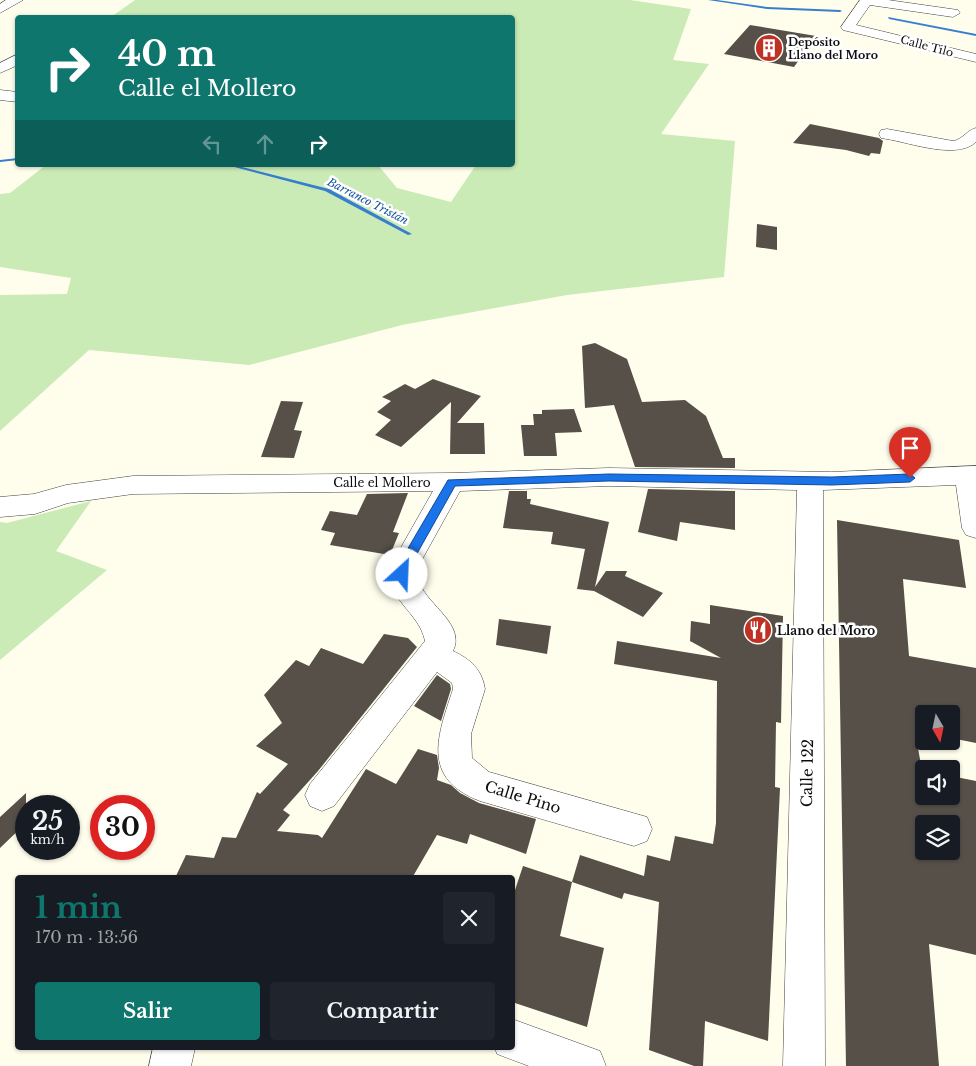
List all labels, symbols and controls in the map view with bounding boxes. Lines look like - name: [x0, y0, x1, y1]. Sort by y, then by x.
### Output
- text: 40 m: [118, 32, 216, 75]
- street label: Calle Tilo: [899, 32, 955, 60]
- building icon: Depósito Llano del Moro: [754, 33, 784, 63]
- icon: right: [35, 35, 100, 100]
- place label: Depósito Llano del Moro: [788, 35, 878, 62]
- text: Calle el Mollero: [118, 75, 296, 102]
- icon: left: [198, 130, 226, 158]
- icon: ahead: [251, 130, 279, 158]
- icon: right: [304, 130, 332, 158]
- water label: Barranco Tristán: [324, 174, 411, 227]
- pin: [889, 427, 931, 478]
- icon: arrive: [896, 434, 924, 462]
- street label: Calle el Mollero: [333, 475, 431, 490]
- position arrow: [375, 547, 427, 599]
- restaurant icon: Llano del Moro: [743, 615, 773, 645]
- place label: Llano del Moro: [777, 623, 875, 638]
- north arrow: [915, 705, 960, 750]
- map controls: [915, 705, 960, 860]
- street label: Calle 122: [797, 739, 817, 807]
- button: sound: [915, 760, 960, 805]
- street label: Calle Pino: [483, 776, 564, 818]
- speed limit sign: 30: [90, 795, 155, 860]
- text: 25: [32, 806, 63, 837]
- button: layers: [915, 815, 960, 860]
- text: km/h: [30, 832, 65, 847]
- text: 1 min: [35, 889, 122, 926]
- button: close: [443, 892, 495, 944]
- text: 170 m · 13:56: [35, 927, 138, 947]
- button: Salir: [35, 982, 260, 1040]
- button: Compartir: [270, 982, 495, 1040]

